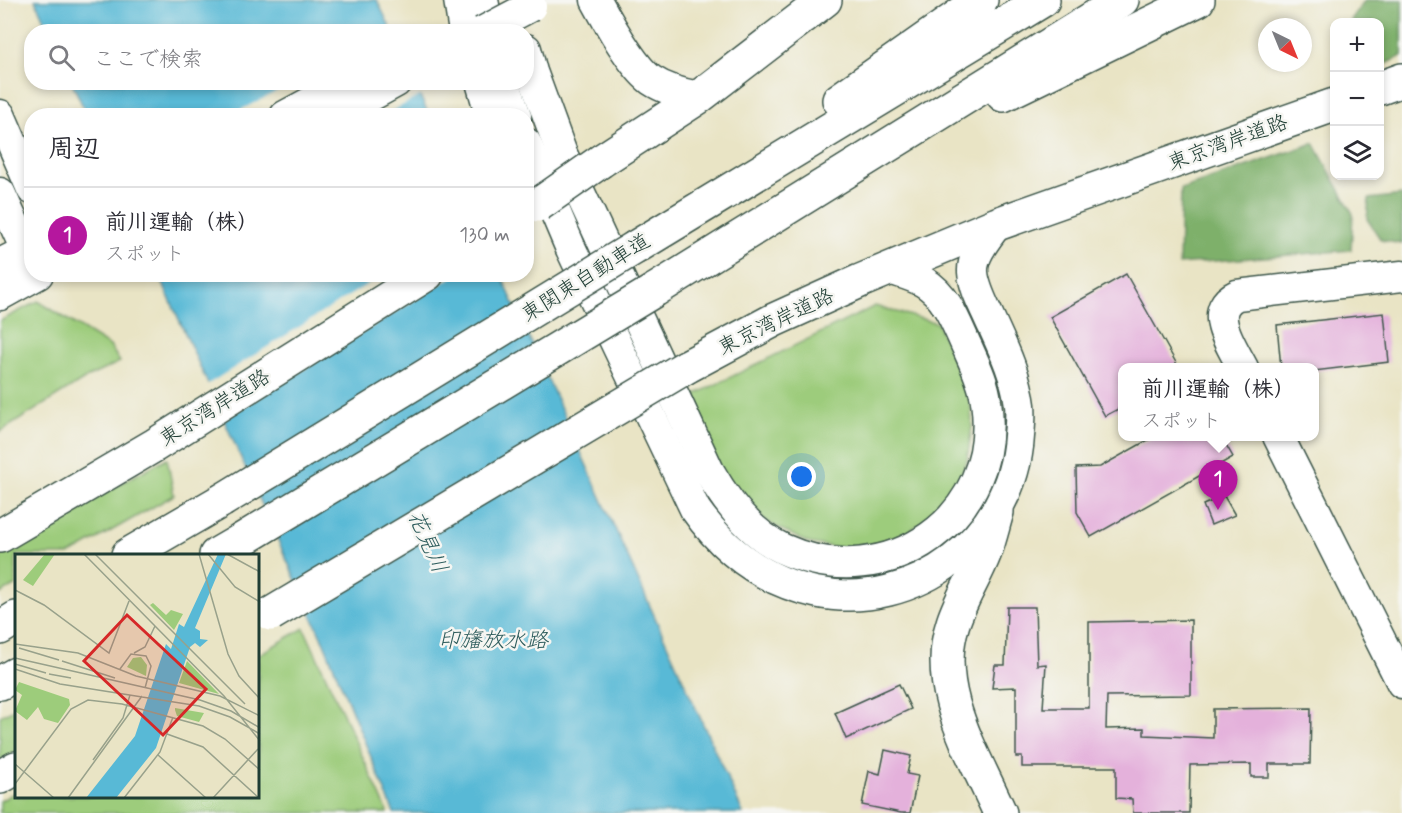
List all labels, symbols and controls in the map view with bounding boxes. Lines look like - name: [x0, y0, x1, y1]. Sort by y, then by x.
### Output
- north arrow: [1258, 18, 1312, 72]
- map controls: [1330, 18, 1384, 180]
- button: +: [1330, 18, 1384, 72]
- search box: [24, 24, 534, 90]
- icon: search: [45, 41, 78, 74]
- text: ここで検索: [93, 46, 203, 74]
- button: −: [1330, 72, 1384, 126]
- street label: 東京湾岸道路: [1164, 108, 1292, 178]
- button: layers: [1330, 126, 1384, 180]
- text: 周辺: [48, 133, 100, 167]
- text: 前川運輸（株）: [105, 209, 259, 237]
- text: 1: [63, 222, 72, 249]
- text: 130 m: [459, 222, 510, 249]
- street label: 東関東自動車道: [516, 227, 656, 329]
- text: スポット: [105, 241, 185, 268]
- street label: 東京湾岸道路: [713, 282, 839, 362]
- street label: 東京湾岸道路: [154, 363, 276, 453]
- popup: [1118, 363, 1319, 441]
- text: 前川運輸（株）: [1141, 376, 1296, 404]
- text: スポット: [1141, 408, 1221, 435]
- pin: 1: [1198, 460, 1238, 510]
- your location: [787, 462, 816, 491]
- water label: 花見川: [401, 506, 453, 578]
- inset map: [15, 554, 260, 798]
- water label: 印旛放水路: [438, 627, 550, 655]

